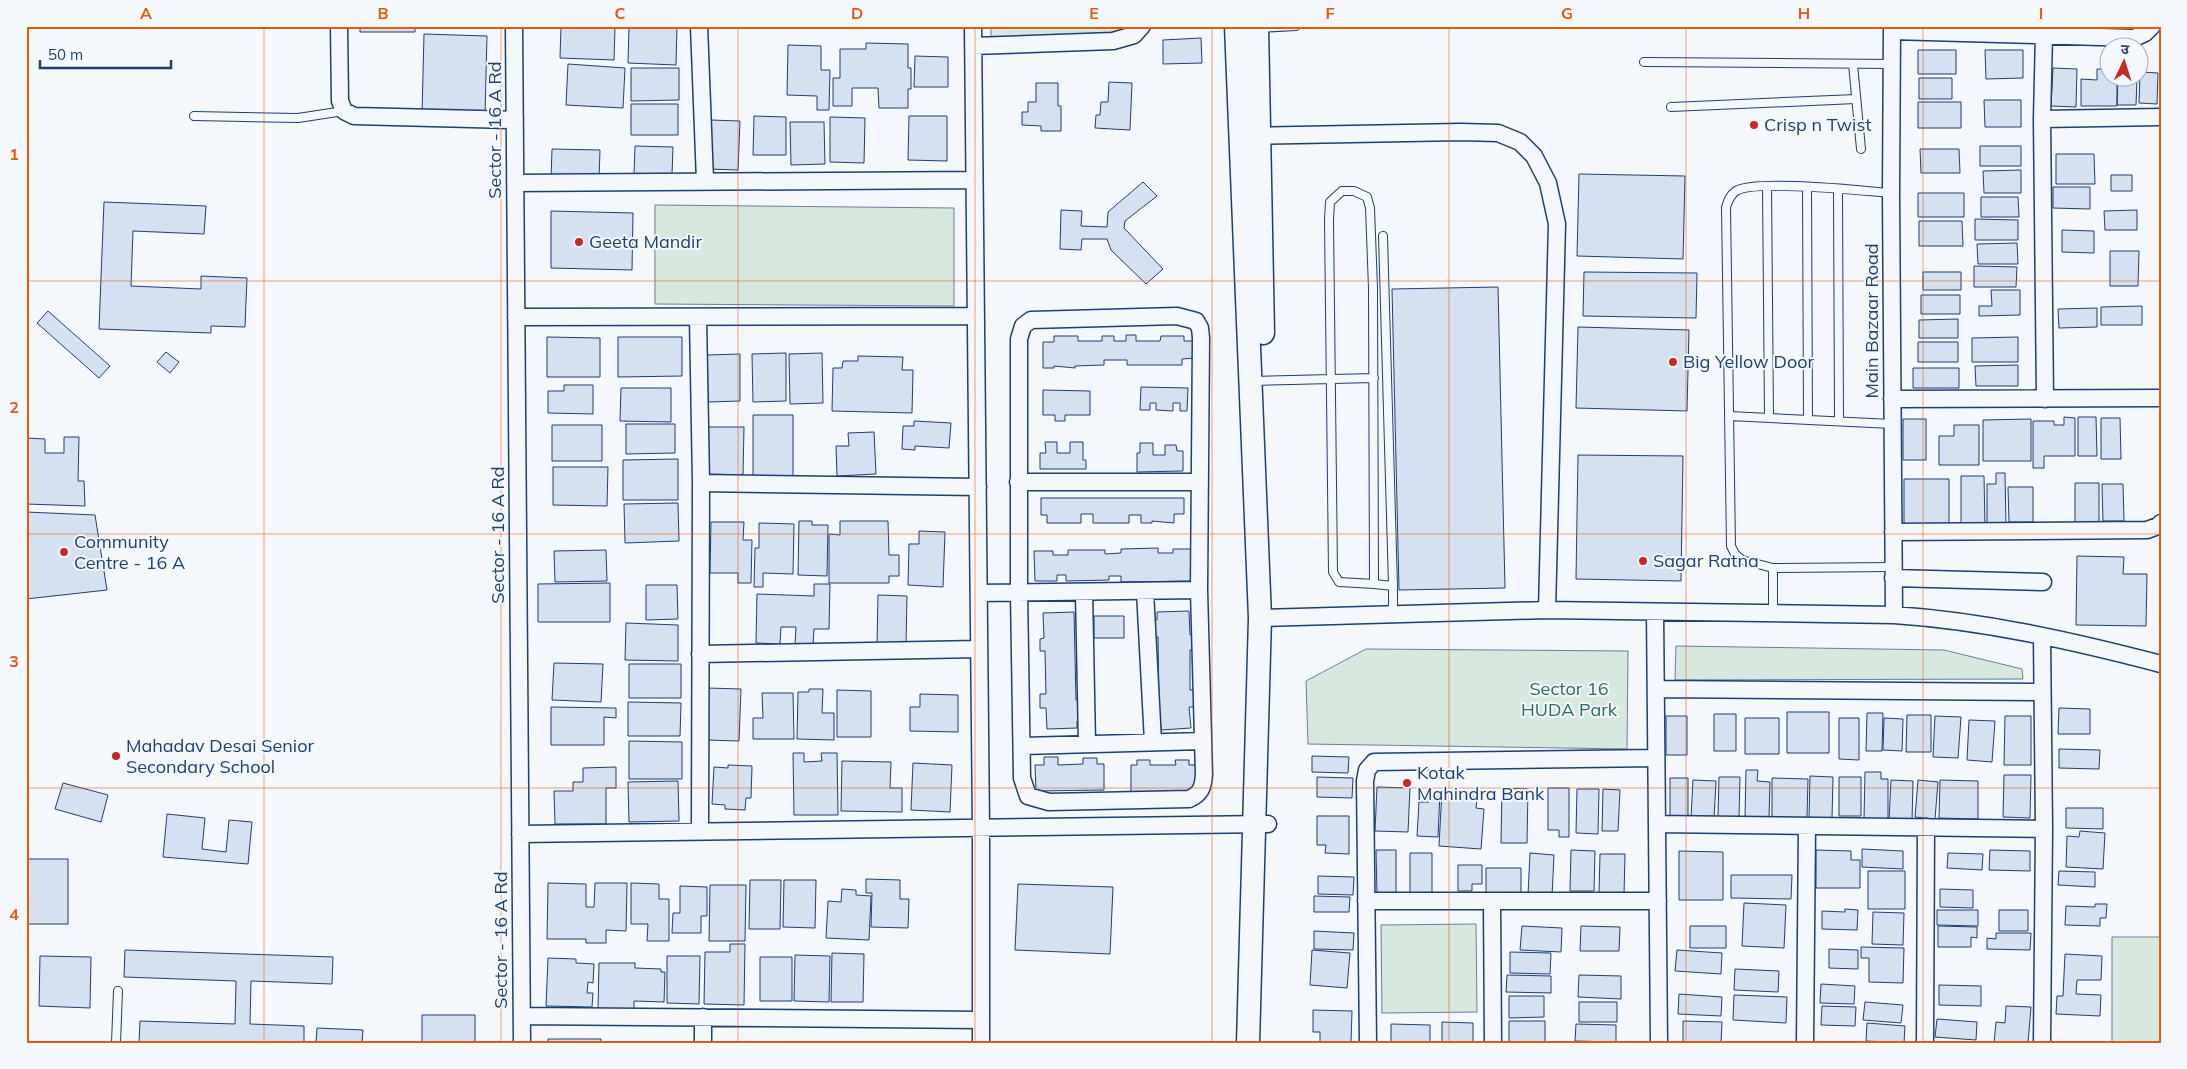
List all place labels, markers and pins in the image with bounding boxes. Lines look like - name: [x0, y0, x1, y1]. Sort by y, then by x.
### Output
- place label: Crisp n Twist: [1764, 113, 1872, 136]
- marker: Crisp n Twist: [1748, 119, 1760, 131]
- place label: Geeta Mandir: [589, 230, 702, 253]
- marker: Geeta Mandir: [573, 236, 585, 248]
- place label: Big Yellow Door: [1683, 350, 1814, 373]
- marker: Big Yellow Door: [1667, 356, 1679, 368]
- place label: Community Centre - 16 A: [74, 530, 185, 574]
- marker: Community Centre - 16 A: [58, 546, 70, 558]
- place label: Sagar Ratna: [1653, 549, 1759, 572]
- marker: Sagar Ratna: [1637, 555, 1649, 567]
- place label: Mahadav Desai Senior Secondary School: [126, 734, 314, 778]
- marker: Mahadav Desai Senior Secondary School: [110, 750, 122, 762]
- place label: Kotak Mahindra Bank: [1417, 761, 1545, 805]
- marker: Kotak Mahindra Bank: [1401, 777, 1413, 789]

